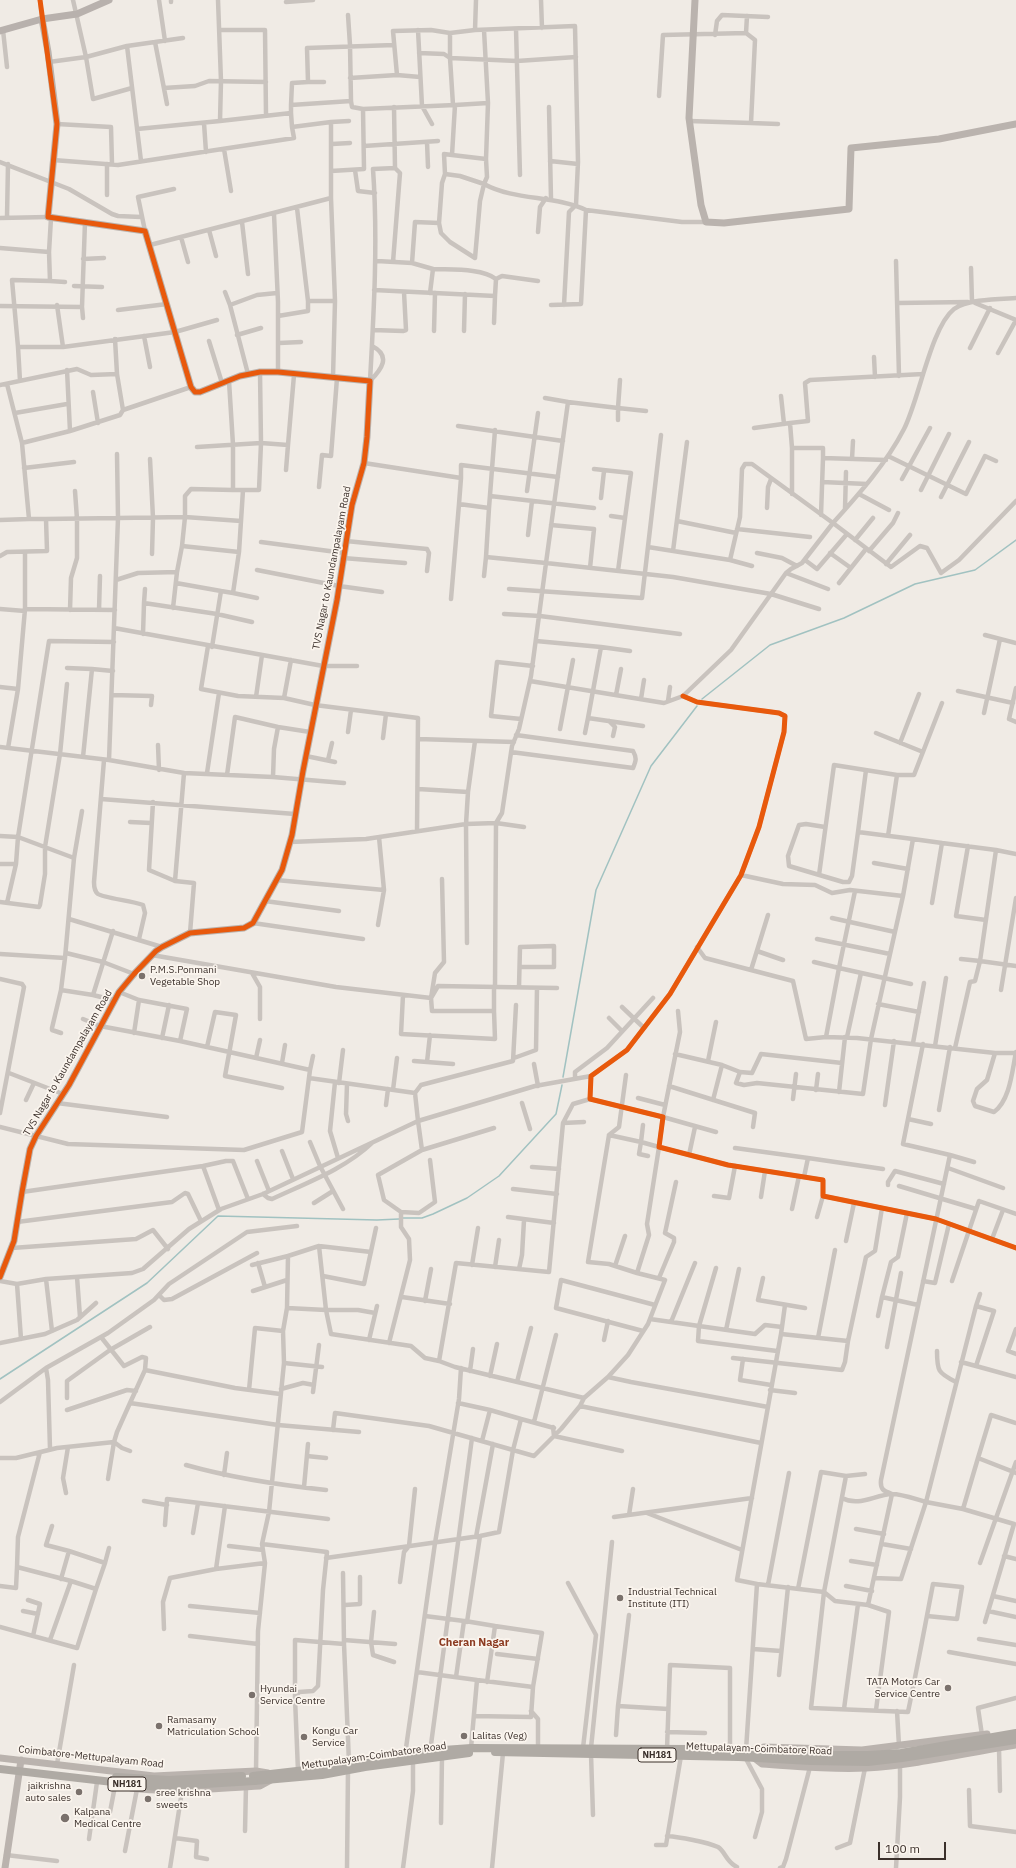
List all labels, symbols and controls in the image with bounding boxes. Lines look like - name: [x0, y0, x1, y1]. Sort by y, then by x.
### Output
- street label: TVS Nagar to Kaundampalayam Road: [310, 485, 354, 651]
- place label: P.M.S.Ponmani Vegetable Shop: [150, 964, 220, 988]
- marker: P.M.S.Ponmani Vegetable Shop: [137, 971, 147, 981]
- street label: TVS Nagar to Kaundampalayam Road: [21, 988, 115, 1138]
- place label: Industrial Technical Institute (ITI): [628, 1586, 717, 1610]
- marker: Industrial Technical Institute (ITI): [615, 1593, 625, 1603]
- district label: Cheran Nagar: [439, 1636, 509, 1650]
- place label: TATA Motors Car Service Centre: [866, 1676, 940, 1700]
- place label: Hyundai Service Centre: [260, 1683, 325, 1706]
- marker: TATA Motors Car Service Centre: [943, 1683, 953, 1693]
- marker: Hyundai Service Centre: [247, 1690, 257, 1700]
- place label: Ramasamy Matriculation School: [167, 1714, 259, 1738]
- marker: Ramasamy Matriculation School: [154, 1721, 164, 1731]
- place label: Kongu Car Service: [312, 1725, 358, 1748]
- place label: Lalitas (Veg): [472, 1730, 527, 1742]
- marker: Lalitas (Veg): [459, 1731, 469, 1741]
- marker: Kongu Car Service: [299, 1732, 309, 1742]
- street label: Mettupalayam-Coimbatore Road: [301, 1740, 447, 1772]
- street label: Mettupalayam-Coimbatore Road: [686, 1740, 832, 1758]
- street label: Coimbatore-Mettupalayam Road: [18, 1743, 164, 1771]
- road number: NH181: [638, 1748, 676, 1762]
- road number: NH181: [108, 1777, 146, 1791]
- place label: jaikrishna auto sales: [25, 1780, 71, 1804]
- marker: jaikrishna auto sales: [74, 1787, 84, 1797]
- place label: sree krishna sweets: [156, 1787, 211, 1810]
- marker: sree krishna sweets: [143, 1794, 153, 1804]
- place label: Kalpana Medical Centre: [74, 1806, 141, 1830]
- marker: Kalpana Medical Centre: [59, 1812, 71, 1824]
- scale bar: [880, 1834, 948, 1860]
- text: 100 m: [885, 1841, 920, 1856]

